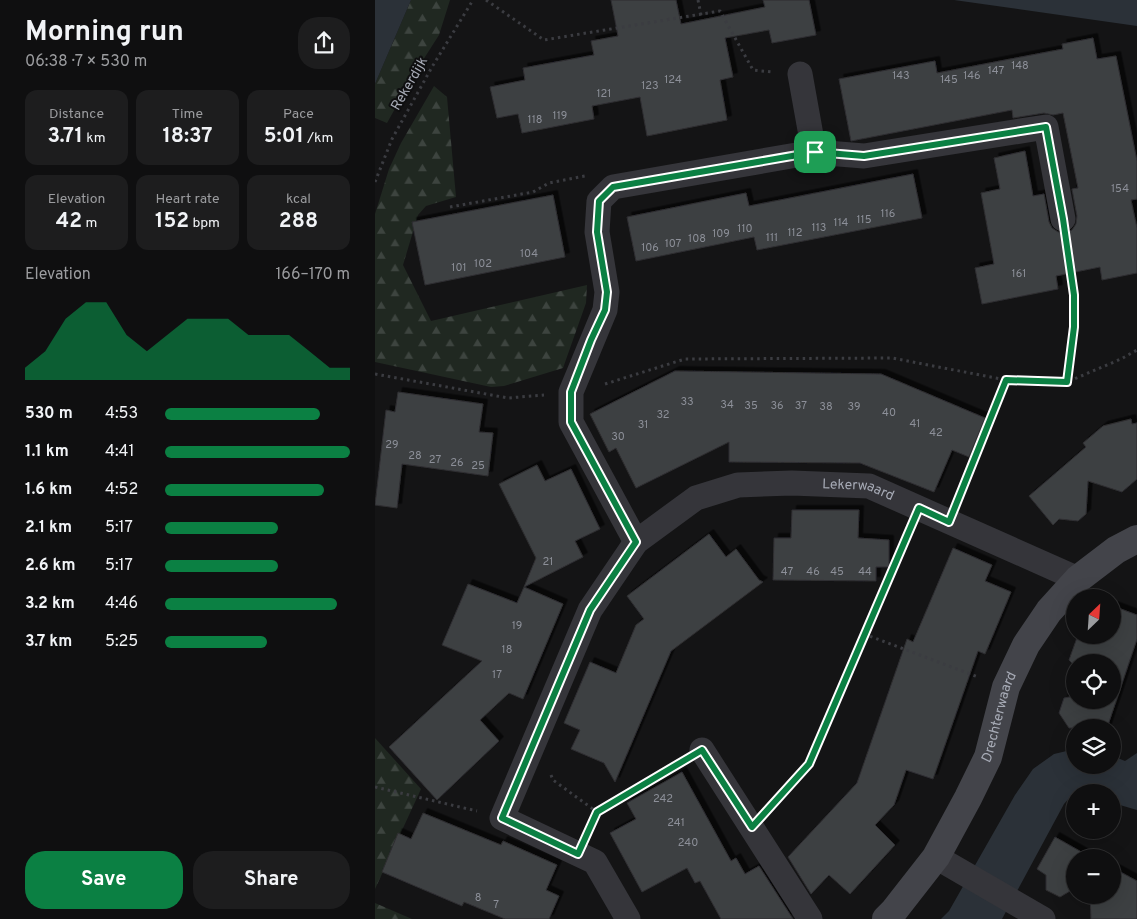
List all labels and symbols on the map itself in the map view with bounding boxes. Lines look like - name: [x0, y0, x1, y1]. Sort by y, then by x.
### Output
- street label: Rekerdijk: [388, 54, 432, 114]
- house number: 148: [1011, 59, 1029, 73]
- house number: 147: [988, 64, 1004, 78]
- house number: 143: [892, 69, 910, 83]
- house number: 146: [963, 69, 981, 83]
- house number: 124: [664, 73, 682, 87]
- house number: 145: [940, 73, 958, 87]
- house number: 123: [641, 79, 659, 93]
- house number: 121: [597, 87, 611, 101]
- house number: 119: [553, 109, 567, 123]
- house number: 118: [528, 113, 542, 127]
- pin: [794, 131, 836, 173]
- house number: 154: [1111, 182, 1129, 196]
- house number: 116: [881, 207, 895, 221]
- house number: 115: [856, 213, 872, 227]
- house number: 114: [834, 216, 849, 230]
- house number: 113: [812, 221, 826, 235]
- house number: 110: [737, 222, 753, 236]
- house number: 112: [788, 226, 802, 240]
- house number: 109: [712, 227, 730, 241]
- house number: 111: [766, 231, 778, 245]
- house number: 108: [688, 232, 706, 246]
- house number: 107: [665, 237, 682, 251]
- house number: 106: [641, 241, 659, 255]
- house number: 104: [520, 247, 538, 261]
- house number: 102: [474, 257, 492, 271]
- house number: 101: [451, 261, 467, 275]
- house number: 161: [1012, 267, 1026, 281]
- house number: 33: [680, 395, 694, 409]
- house number: 34: [720, 398, 734, 412]
- house number: 35: [744, 399, 758, 413]
- house number: 36: [770, 399, 784, 413]
- house number: 37: [795, 399, 807, 413]
- house number: 38: [819, 400, 833, 414]
- house number: 39: [848, 400, 860, 414]
- house number: 40: [882, 406, 896, 420]
- house number: 32: [656, 408, 670, 422]
- house number: 41: [910, 417, 920, 431]
- house number: 31: [638, 418, 648, 432]
- house number: 42: [929, 426, 943, 440]
- house number: 30: [611, 430, 625, 444]
- house number: 29: [385, 438, 399, 452]
- house number: 28: [408, 449, 422, 463]
- house number: 27: [429, 453, 441, 467]
- house number: 26: [450, 456, 464, 470]
- house number: 25: [471, 459, 485, 473]
- street label: Lekerwaard: [822, 476, 897, 505]
- house number: 21: [543, 555, 553, 569]
- house number: 47: [781, 565, 793, 579]
- house number: 46: [806, 565, 820, 579]
- house number: 45: [830, 565, 844, 579]
- house number: 44: [858, 565, 872, 579]
- north arrow: [1066, 589, 1121, 644]
- house number: 19: [512, 619, 522, 633]
- house number: 18: [502, 643, 512, 657]
- house number: 17: [492, 668, 502, 682]
- street label: Drechterwaard: [978, 669, 1021, 765]
- house number: 242: [653, 792, 673, 806]
- house number: 241: [667, 816, 685, 830]
- house number: 240: [678, 836, 698, 850]
- house number: 8: [475, 891, 481, 905]
- house number: 7: [493, 898, 499, 912]

